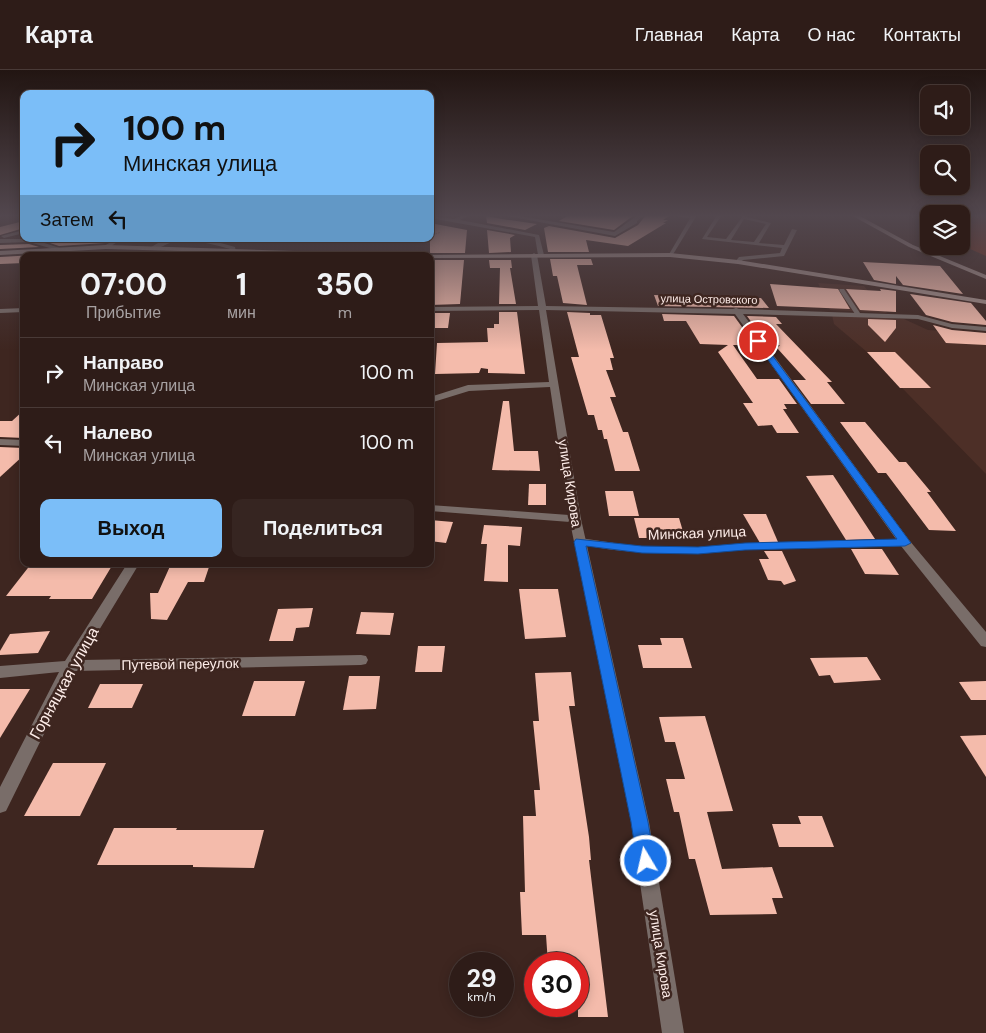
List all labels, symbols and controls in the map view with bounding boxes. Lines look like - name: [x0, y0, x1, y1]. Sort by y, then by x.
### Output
- text: Карта: [25, 19, 93, 50]
- text: Главная: [635, 23, 703, 47]
- text: Карта: [731, 23, 780, 47]
- text: О нас: [808, 23, 855, 47]
- text: Контакты: [883, 23, 961, 47]
- map controls: [920, 85, 970, 255]
- button: sound: [920, 85, 970, 135]
- text: 100 m: [123, 105, 226, 151]
- icon: right: [40, 110, 105, 175]
- button: search: [920, 145, 970, 195]
- text: Минская улица: [123, 149, 277, 178]
- icon: left: [104, 205, 132, 233]
- button: layers: [920, 205, 970, 255]
- text: Затем: [40, 207, 94, 232]
- text: 07:00: [80, 265, 167, 304]
- text: 1: [236, 265, 247, 304]
- text: 350: [316, 265, 374, 304]
- street label: улица Островского: [661, 291, 757, 307]
- text: Прибытие: [86, 302, 161, 323]
- text: мин: [227, 302, 256, 323]
- text: m: [338, 302, 352, 323]
- pin: [737, 320, 779, 362]
- icon: arrive: [744, 327, 772, 355]
- text: Направо: [83, 350, 164, 375]
- icon: right: [40, 359, 68, 387]
- text: 100 m: [360, 360, 414, 385]
- text: Минская улица: [83, 375, 195, 396]
- text: Налево: [83, 420, 153, 445]
- icon: left: [40, 429, 68, 457]
- text: 100 m: [360, 430, 414, 455]
- street label: улица Кирова: [554, 438, 586, 528]
- text: Минская улица: [83, 445, 195, 466]
- button: Выход: [40, 499, 222, 557]
- button: Поделиться: [232, 499, 414, 557]
- street label: Минская улица: [648, 522, 747, 544]
- street label: Горняцкая улица: [24, 623, 104, 743]
- street label: Путевой переулок: [121, 654, 240, 674]
- position arrow: [619, 834, 671, 886]
- street label: улица Кирова: [645, 909, 677, 999]
- speed limit sign: 30: [524, 952, 589, 1017]
- text: 29: [466, 962, 497, 995]
- text: km/h: [467, 989, 496, 1005]

